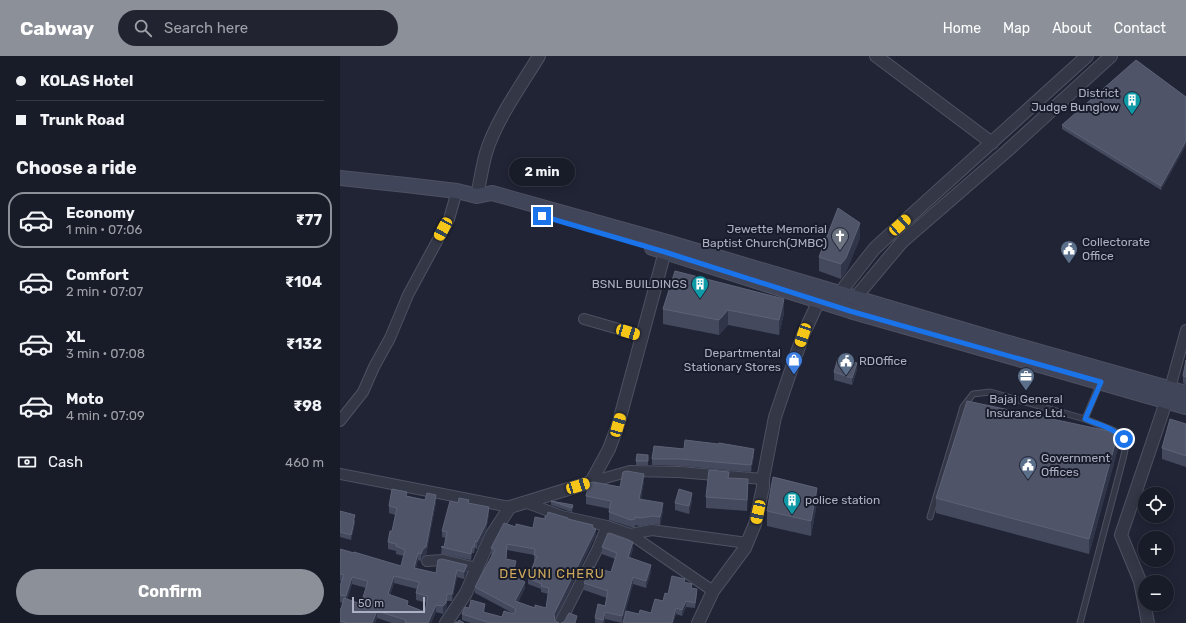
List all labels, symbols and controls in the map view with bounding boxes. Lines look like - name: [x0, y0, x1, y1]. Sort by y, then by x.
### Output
- search box: [118, 10, 398, 46]
- text: Cabway: [20, 17, 94, 40]
- icon: search: [132, 17, 154, 39]
- text: Search here: [164, 19, 248, 37]
- text: Home: [943, 20, 981, 37]
- text: Map: [1003, 20, 1030, 37]
- text: About: [1052, 20, 1092, 37]
- text: Contact: [1114, 20, 1166, 37]
- text: KOLAS Hotel: [40, 72, 133, 90]
- place label: District Judge Bunglow: [1031, 86, 1119, 114]
- building icon: District Judge Bunglow: [1122, 90, 1142, 115]
- text: Trunk Road: [40, 111, 124, 129]
- text: Choose a ride: [16, 157, 137, 179]
- callout: 2 min: [509, 158, 575, 186]
- text: 2 min: [524, 164, 560, 179]
- icon: car: [18, 202, 54, 238]
- text: Economy: [66, 204, 135, 222]
- route end: [533, 207, 551, 225]
- text: ₹77: [296, 211, 322, 229]
- car: [887, 213, 913, 237]
- car: [432, 216, 454, 242]
- text: 1 min · 07:06: [66, 222, 142, 237]
- place label: Jewette Memorial Baptist Church(JMBC): [702, 222, 827, 250]
- church icon: Jewette Memorial Baptist Church(JMBC): [830, 226, 850, 251]
- place label: Collectorate Office: [1082, 235, 1150, 263]
- public building icon: Collectorate Office: [1059, 239, 1079, 264]
- icon: car: [18, 264, 54, 300]
- text: Comfort: [66, 266, 129, 284]
- text: ₹104: [285, 273, 322, 291]
- building icon: BSNL BUILDINGS: [690, 274, 710, 299]
- place label: BSNL BUILDINGS: [592, 277, 687, 291]
- text: 2 min · 07:07: [66, 284, 143, 299]
- car: [793, 322, 813, 348]
- car: [615, 323, 641, 341]
- icon: car: [18, 326, 54, 362]
- text: XL: [66, 328, 85, 346]
- text: ₹132: [286, 335, 322, 353]
- text: 3 min · 07:08: [66, 346, 145, 361]
- place label: Departmental Stationary Stores: [684, 346, 781, 374]
- shop icon: Departmental Stationary Stores: [784, 350, 804, 375]
- public building icon: RDOffice: [836, 351, 856, 376]
- place label: RDOffice: [859, 354, 907, 368]
- office icon: Bajaj General Insurance Ltd.: [1016, 366, 1036, 391]
- icon: car: [18, 388, 54, 424]
- text: Moto: [66, 390, 104, 408]
- place label: Bajaj General Insurance Ltd.: [986, 392, 1066, 420]
- text: ₹98: [293, 397, 322, 415]
- text: 4 min · 07:09: [66, 408, 145, 423]
- car: [609, 412, 627, 438]
- route start: [1115, 430, 1133, 448]
- icon: cash: [16, 451, 38, 473]
- place label: Government Offices: [1041, 451, 1110, 479]
- text: Cash: [48, 453, 83, 471]
- text: 460 m: [285, 455, 324, 470]
- public building icon: Government Offices: [1018, 455, 1038, 480]
- car: [565, 477, 591, 495]
- map controls: [1138, 487, 1174, 611]
- button: locate: [1138, 487, 1174, 523]
- building icon: police station: [782, 490, 802, 515]
- place label: police station: [805, 493, 880, 507]
- car: [750, 499, 766, 525]
- button: +: [1138, 531, 1174, 567]
- district label: DEVUNI CHERU: [499, 566, 605, 581]
- button: Confirm: [16, 569, 324, 615]
- button: −: [1138, 575, 1174, 611]
- scale bar: [352, 595, 425, 614]
- text: 50 m: [358, 597, 384, 610]

